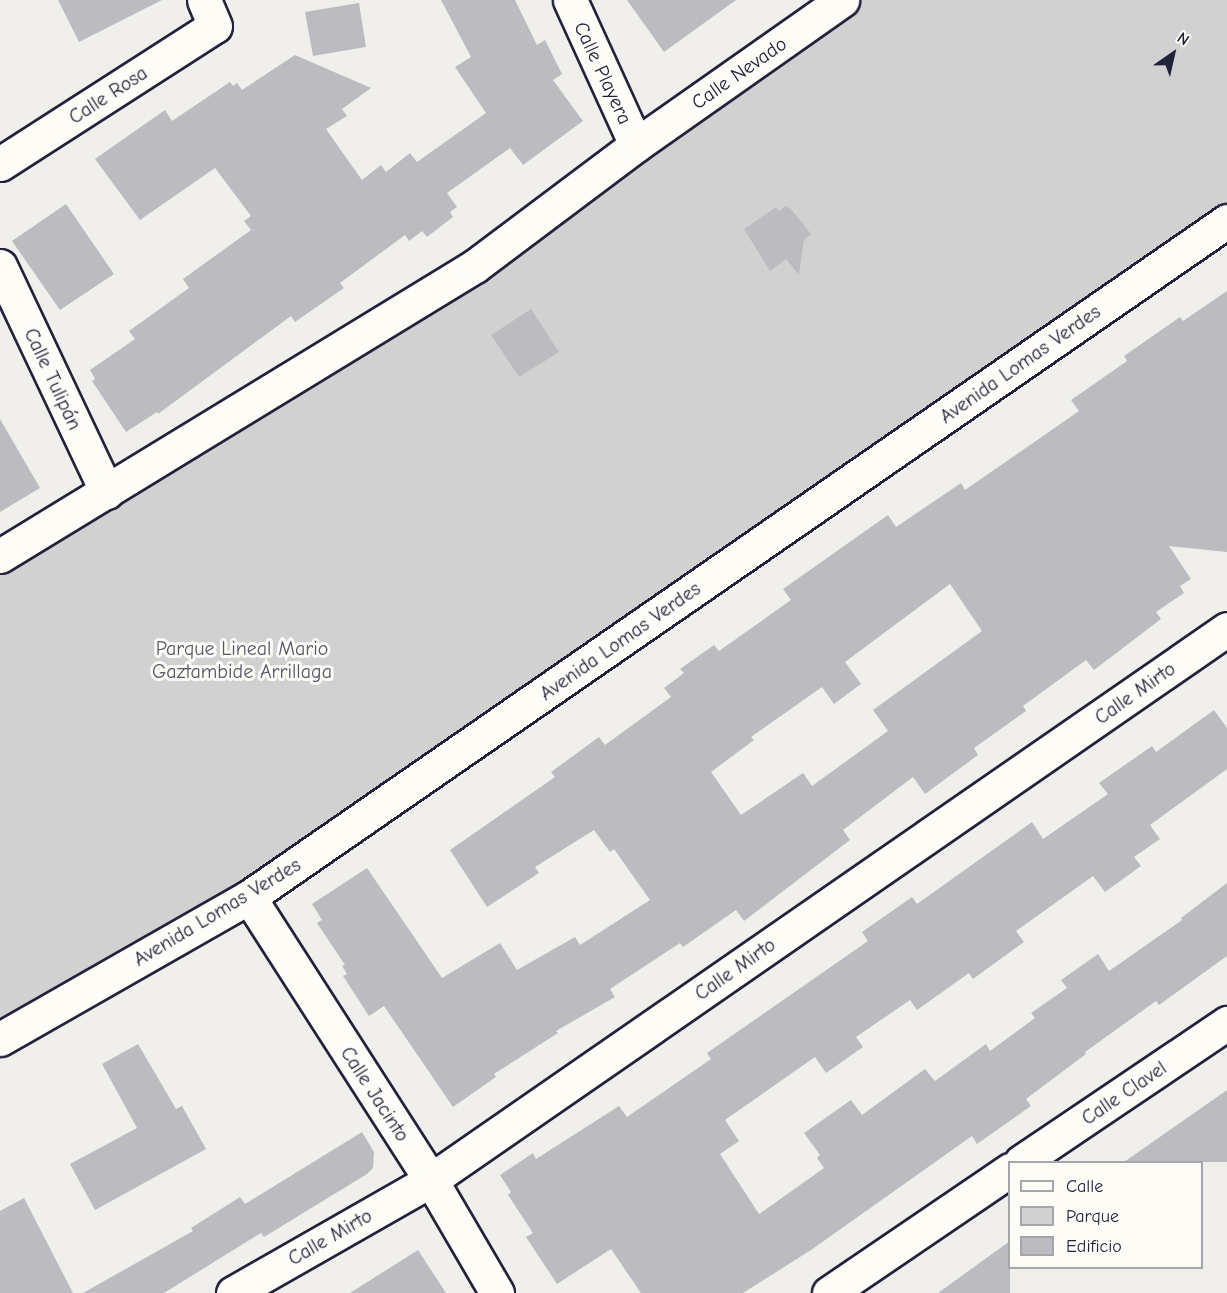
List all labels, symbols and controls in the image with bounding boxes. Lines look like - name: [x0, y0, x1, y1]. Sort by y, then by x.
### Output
- street label: Calle Playera: [569, 18, 637, 128]
- north arrow: [1143, 24, 1203, 84]
- text: N: [1174, 29, 1192, 49]
- street label: Calle Nevado: [687, 31, 791, 115]
- street label: Calle Rosa: [64, 61, 152, 129]
- street label: Avenida Lomas Verdes: [935, 299, 1105, 429]
- street label: Calle Tulipán: [19, 324, 87, 434]
- street label: Avenida Lomas Verdes: [535, 576, 705, 706]
- park label: Parque Lineal Mario Gaztambide Arrillaga: [152, 637, 332, 684]
- street label: Calle Mirto: [1090, 656, 1180, 730]
- street label: Avenida Lomas Verdes: [129, 853, 305, 971]
- street label: Calle Mirto: [690, 932, 780, 1006]
- street label: Calle Jacinto: [335, 1042, 415, 1146]
- street label: Calle Clavel: [1077, 1056, 1171, 1130]
- legend: [1008, 1161, 1203, 1269]
- text: Calle: [1066, 1176, 1103, 1197]
- street label: Calle Mirto: [284, 1203, 376, 1271]
- text: Parque: [1066, 1206, 1119, 1227]
- text: Edificio: [1066, 1236, 1122, 1257]

